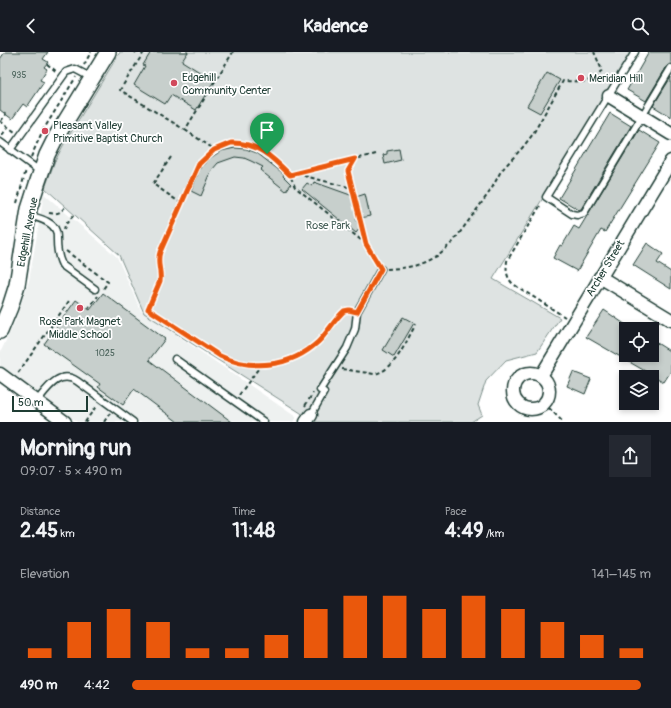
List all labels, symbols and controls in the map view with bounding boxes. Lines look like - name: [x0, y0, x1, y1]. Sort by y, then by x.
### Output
- icon: back: [20, 15, 42, 37]
- text: Kadence: [303, 15, 368, 38]
- icon: search: [629, 15, 651, 37]
- house number: 935: [12, 70, 26, 81]
- place label: Edgehill Community Center: [182, 71, 271, 97]
- place label: Meridian Hill: [589, 72, 643, 85]
- marker: Meridian Hill: [576, 73, 586, 83]
- marker: Edgehill Community Center: [169, 78, 179, 88]
- pin: [250, 113, 284, 154]
- place label: Pleasant Valley Primitive Baptist Church: [53, 119, 163, 145]
- icon: arrive: [256, 119, 278, 141]
- marker: Pleasant Valley Primitive Baptist Church: [40, 126, 50, 136]
- street label: Edgehill Avenue: [14, 196, 41, 268]
- park label: Rose Park: [306, 219, 351, 232]
- street label: Archer Street: [584, 237, 628, 299]
- marker: Rose Park Magnet Middle School: [75, 303, 85, 313]
- place label: Rose Park Magnet Middle School: [39, 315, 121, 341]
- map controls: [619, 322, 659, 410]
- button: locate: [619, 322, 659, 362]
- house number: 1025: [95, 348, 115, 359]
- button: layers: [619, 370, 659, 410]
- scale bar: [12, 394, 88, 413]
- text: 50 m: [18, 396, 44, 409]
- text: Morning run: [20, 434, 131, 462]
- button: share: [609, 435, 651, 477]
- text: 09:07 · 5 × 490 m: [20, 463, 122, 479]
- text: Distance: [20, 505, 60, 518]
- text: Time: [232, 505, 255, 518]
- text: Pace: [445, 505, 466, 518]
- text: 2.45: [20, 518, 58, 543]
- text: 11:48: [232, 518, 275, 543]
- text: 4:49: [445, 518, 484, 543]
- text: km: [58, 527, 75, 540]
- text: /km: [484, 527, 504, 540]
- text: Elevation: [20, 566, 70, 582]
- text: 141–145 m: [592, 566, 651, 582]
- text: 490 m: [20, 677, 57, 693]
- text: 4:42: [84, 677, 110, 693]

